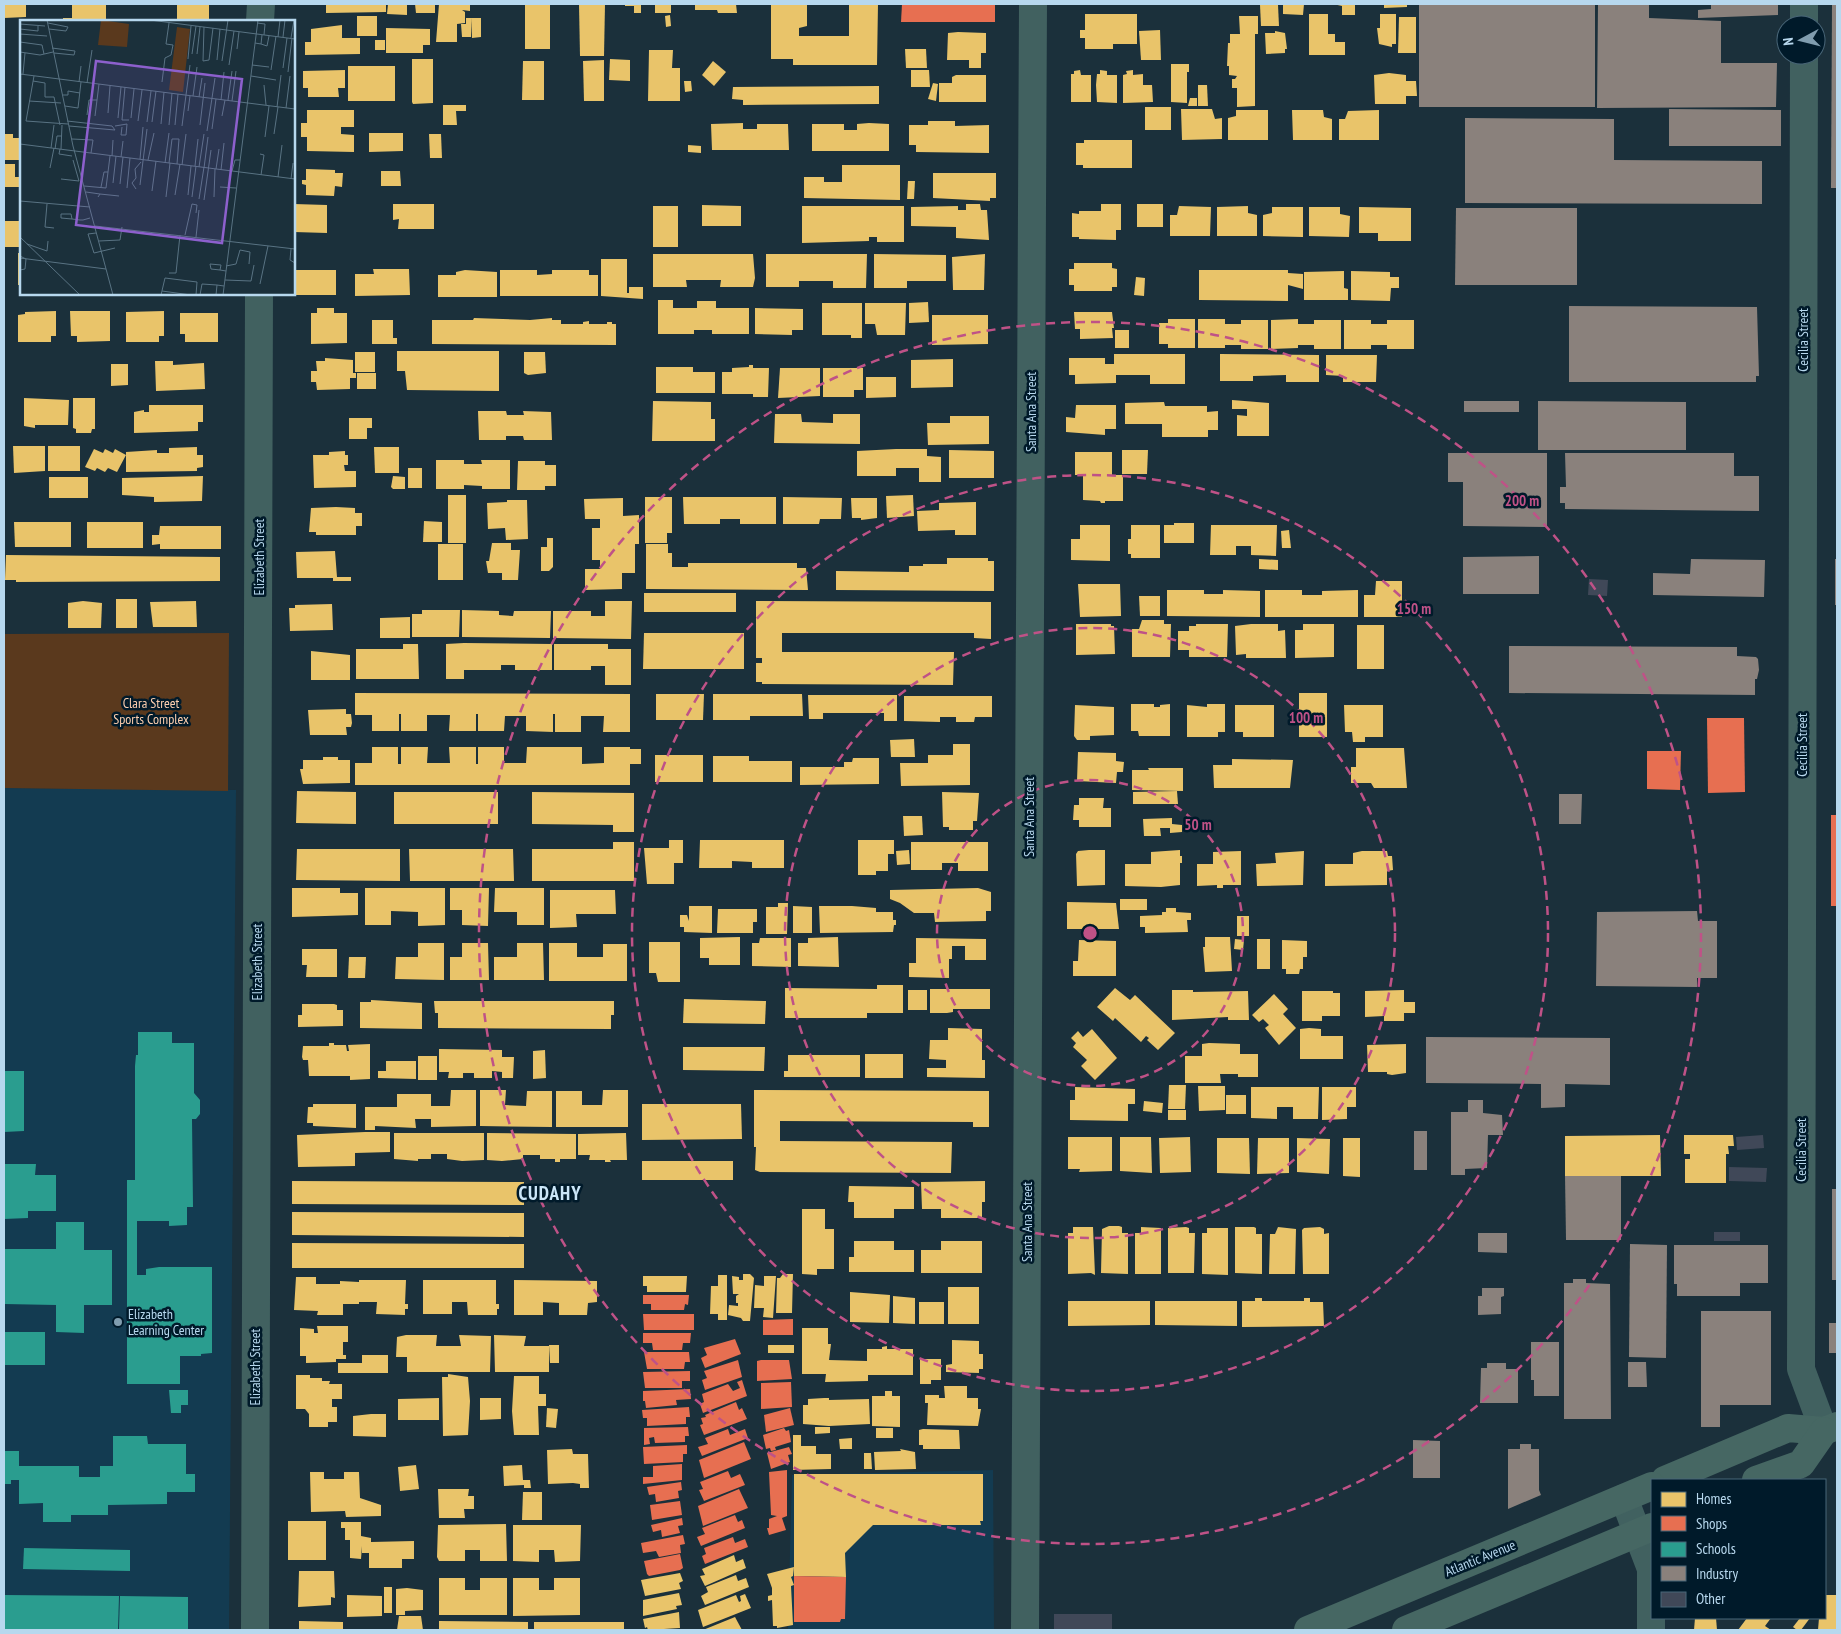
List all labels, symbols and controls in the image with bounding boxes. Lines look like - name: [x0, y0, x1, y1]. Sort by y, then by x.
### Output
- north arrow: [1776, 15, 1826, 65]
- inset map: [20, 20, 295, 295]
- text: N: [1779, 37, 1797, 46]
- street label: Cecilia Street: [1794, 308, 1812, 372]
- street label: Santa Ana Street: [1022, 372, 1040, 452]
- text: 200 m: [1505, 491, 1539, 510]
- street label: Elizabeth Street: [250, 518, 268, 595]
- text: 150 m: [1397, 599, 1431, 618]
- park label: Clara Street Sports Complex: [113, 694, 189, 728]
- text: 100 m: [1289, 708, 1323, 727]
- street label: Cecilia Street: [1793, 713, 1811, 777]
- street label: Santa Ana Street: [1020, 777, 1038, 857]
- text: 50 m: [1184, 815, 1212, 834]
- street label: Elizabeth Street: [248, 923, 266, 1000]
- centre of rings: [1081, 924, 1099, 942]
- street label: Cecilia Street: [1792, 1118, 1810, 1182]
- district label: CUDAHY: [518, 1181, 582, 1205]
- street label: Santa Ana Street: [1018, 1182, 1036, 1262]
- place label: Elizabeth Learning Center: [128, 1305, 204, 1339]
- marker: Elizabeth Learning Center: [112, 1316, 124, 1328]
- street label: Elizabeth Street: [246, 1328, 264, 1405]
- legend: [1651, 1479, 1826, 1619]
- text: Homes: [1696, 1489, 1732, 1508]
- text: Shops: [1696, 1514, 1727, 1533]
- street label: Atlantic Avenue: [1442, 1536, 1518, 1580]
- text: Schools: [1696, 1539, 1736, 1558]
- text: Industry: [1696, 1564, 1738, 1583]
- text: Other: [1696, 1589, 1726, 1608]

